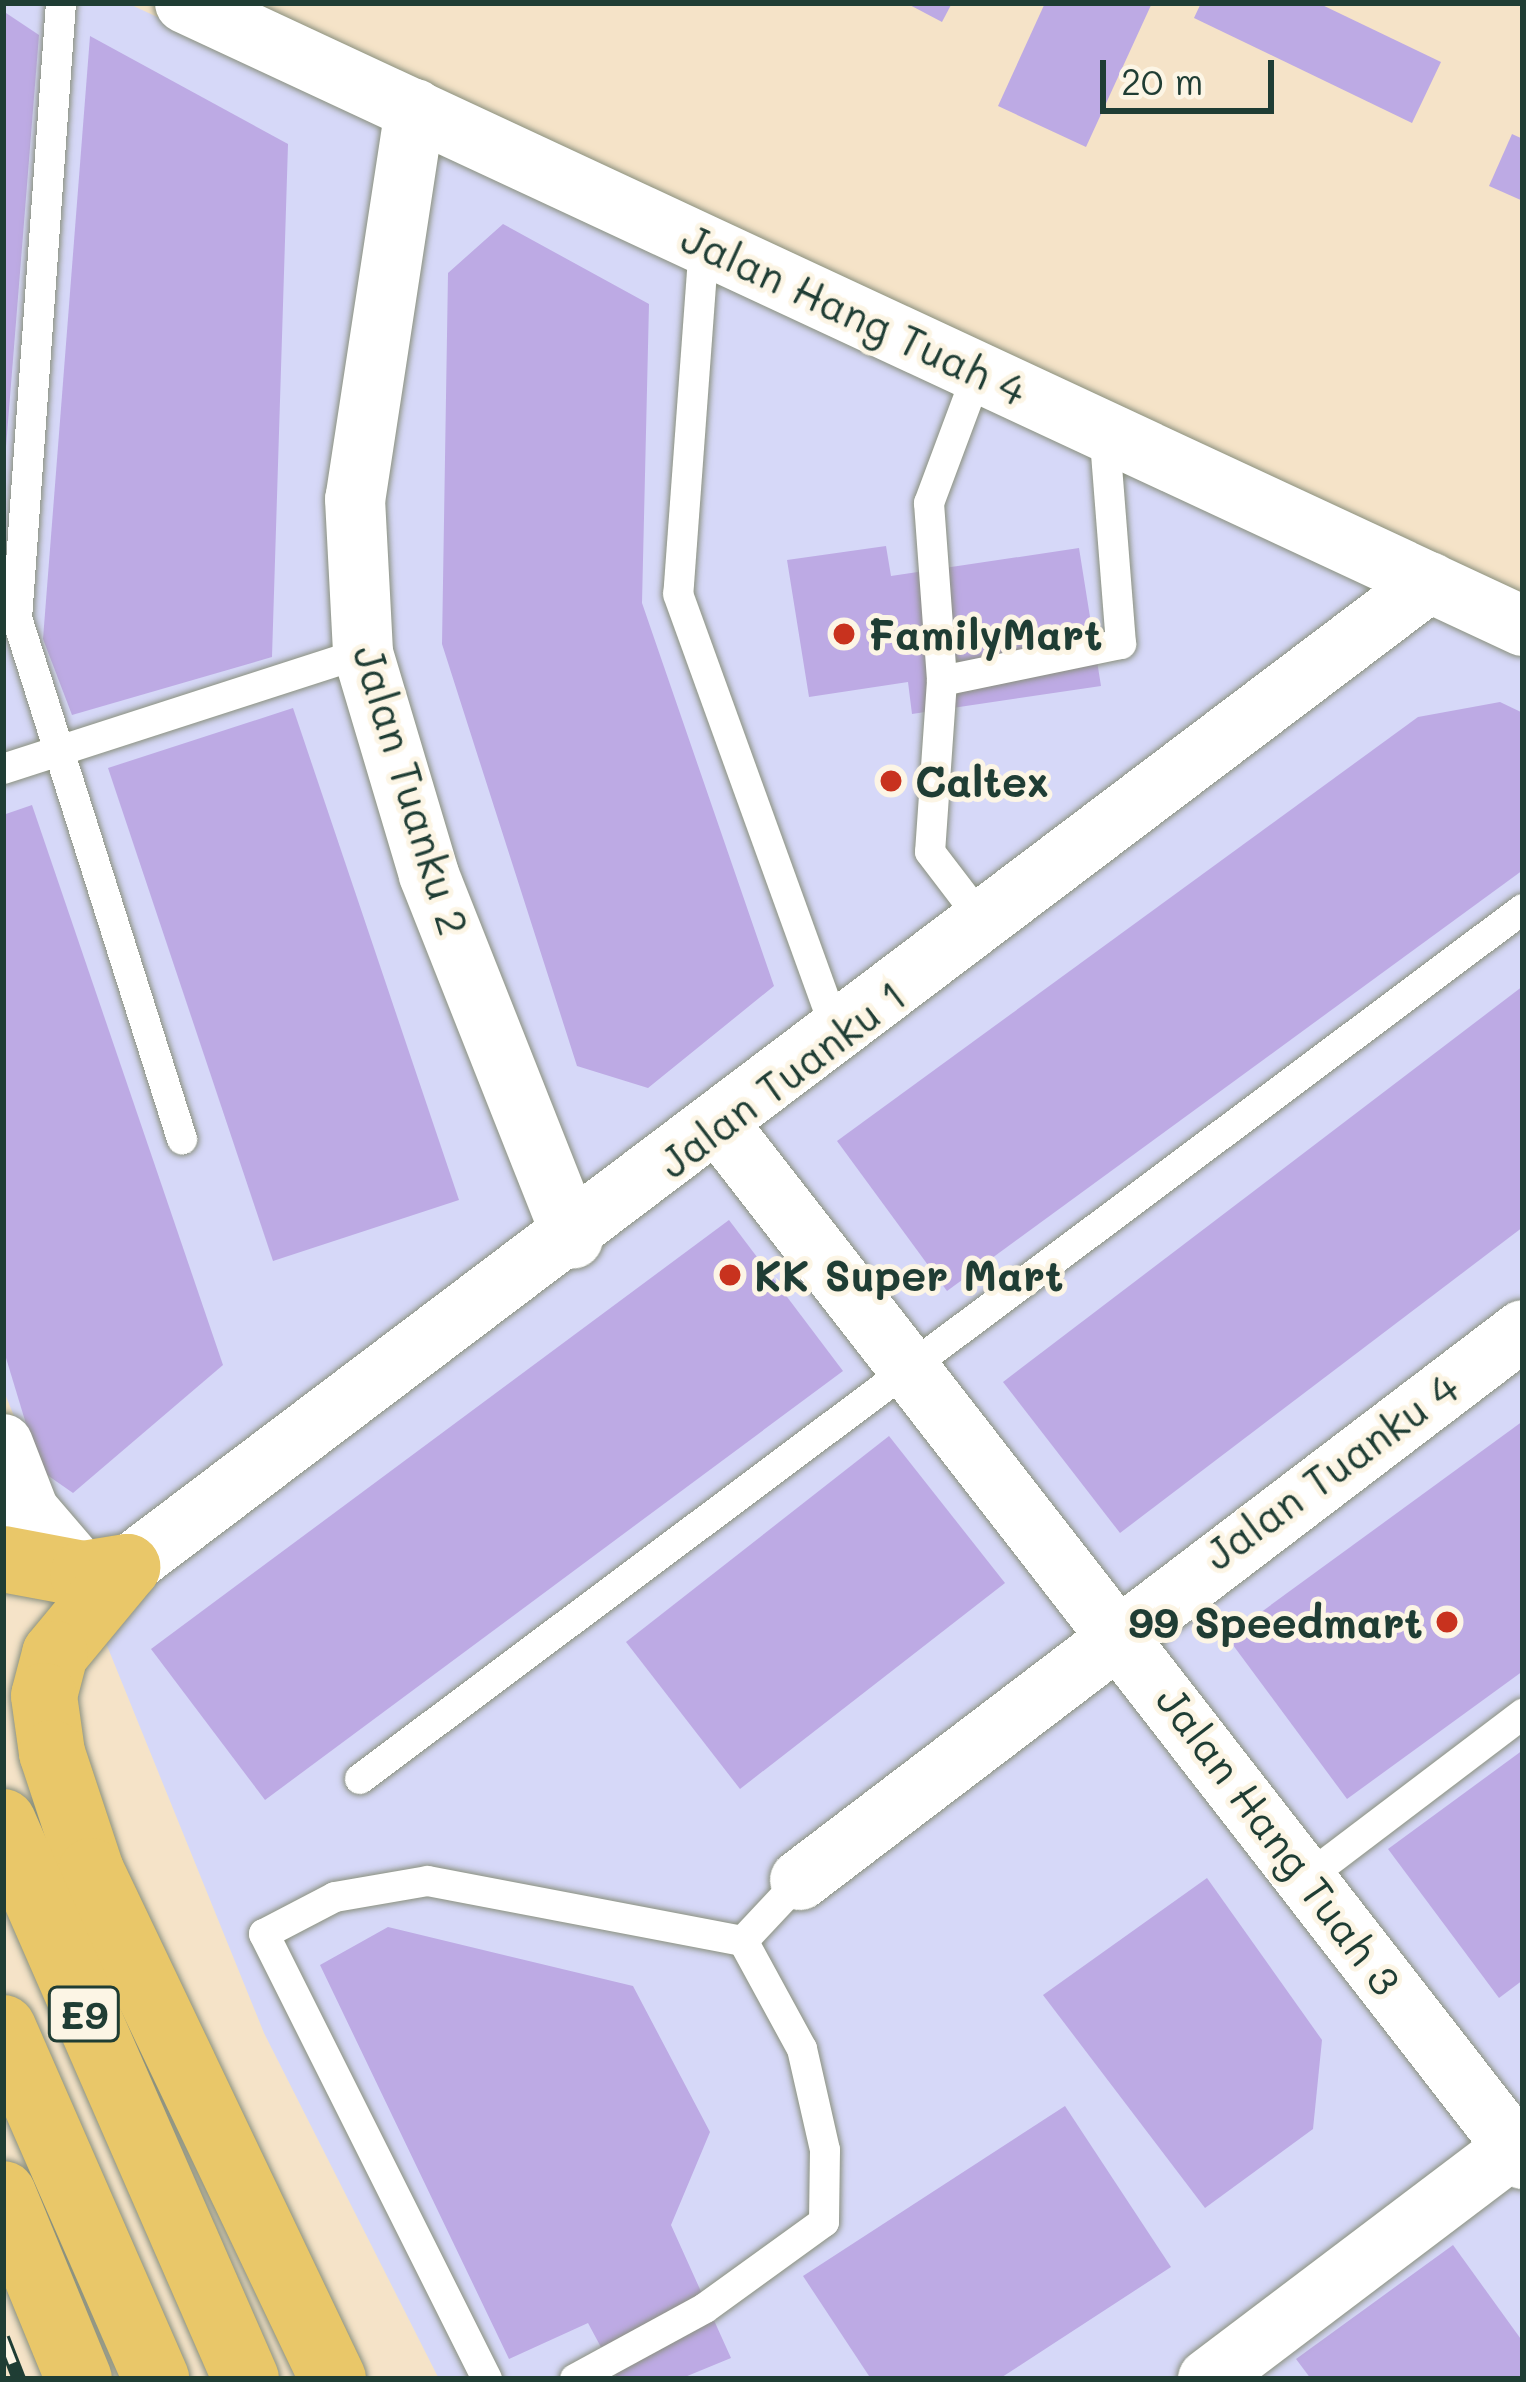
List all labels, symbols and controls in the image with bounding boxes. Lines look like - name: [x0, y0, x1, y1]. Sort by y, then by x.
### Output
- scale bar: [1106, 36, 1280, 110]
- text: 20 m: [1121, 57, 1203, 104]
- street label: Jalan Hang Tuah 4: [674, 212, 1034, 416]
- place label: FamilyMart: [868, 609, 1103, 659]
- marker: FamilyMart: [831, 621, 857, 647]
- street label: Jalan Tuanku 2: [343, 639, 479, 941]
- place label: Caltex: [915, 756, 1049, 806]
- marker: Caltex: [878, 768, 904, 794]
- street label: Jalan Tuanku 1: [649, 970, 915, 1188]
- place label: KK Super Mart: [754, 1250, 1064, 1300]
- marker: KK Super Mart: [717, 1262, 743, 1288]
- street label: Jalan Tuanku 4: [1194, 1362, 1468, 1580]
- place label: 99 Speedmart: [1128, 1597, 1423, 1647]
- marker: 99 Speedmart: [1434, 1609, 1460, 1635]
- street label: Jalan Hang Tuah 3: [1146, 1675, 1412, 2005]
- road number: E9: [45, 1981, 123, 2047]

